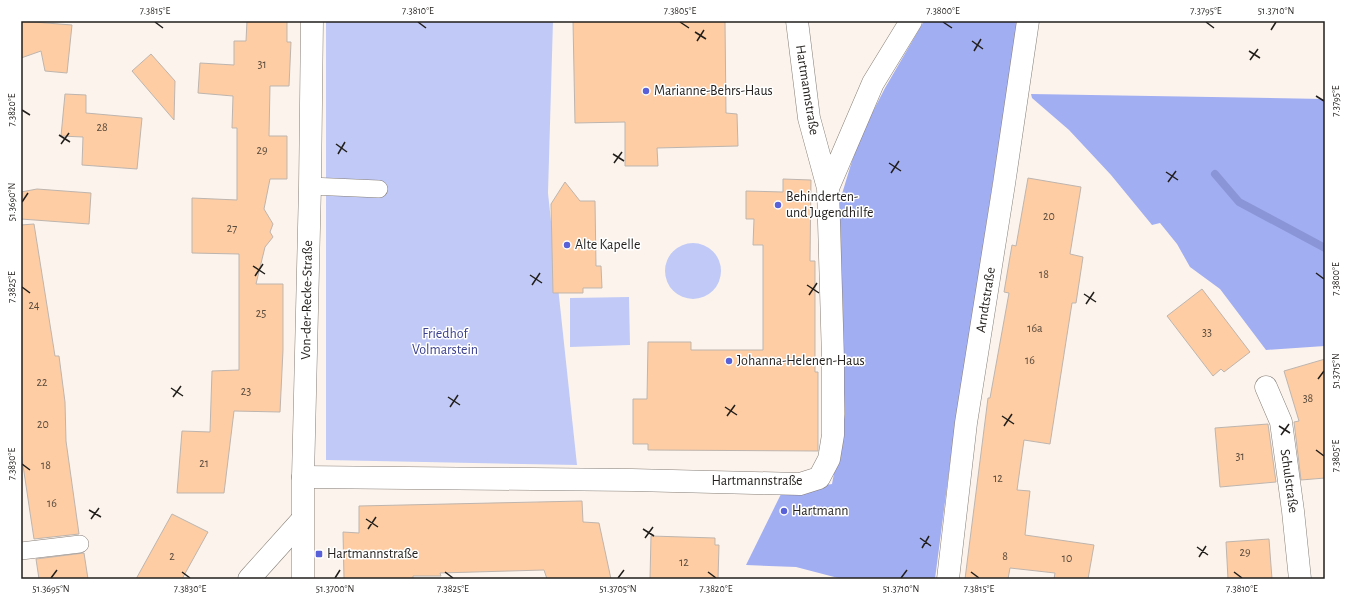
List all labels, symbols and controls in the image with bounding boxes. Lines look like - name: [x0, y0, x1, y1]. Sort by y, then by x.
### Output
- text: 7.3815°E: [140, 6, 171, 16]
- text: 7.3810°E: [402, 6, 434, 16]
- text: 7.3805°E: [664, 6, 696, 16]
- text: 7.3800°E: [926, 6, 960, 16]
- text: 7.3795°E: [1190, 6, 1222, 16]
- text: 51.3710°N: [1258, 6, 1294, 16]
- street label: Hartmannstraße: [793, 44, 821, 136]
- house number: 31: [257, 58, 267, 70]
- place label: Marianne-Behrs-Haus: [654, 84, 773, 98]
- text: 7.3795°E: [1331, 85, 1341, 117]
- marker: Marianne-Behrs-Haus: [641, 86, 651, 96]
- text: 7.3820°E: [7, 93, 17, 126]
- house number: 28: [96, 121, 108, 133]
- house number: 29: [256, 144, 268, 156]
- text: 51.3690°N: [7, 183, 17, 221]
- place label: Behinderten- und Jugendhilfe: [786, 190, 873, 220]
- marker: Behinderten- und Jugendhilfe: [773, 200, 783, 210]
- house number: 20: [1043, 210, 1055, 222]
- house number: 27: [227, 222, 237, 234]
- place label: Alte Kapelle: [575, 238, 641, 252]
- street label: Von-der-Recke-Straße: [299, 240, 315, 360]
- marker: Alte Kapelle: [562, 240, 572, 250]
- text: 7.3800°E: [1331, 262, 1341, 296]
- street label: Arndtstraße: [974, 266, 998, 334]
- house number: 18: [1039, 268, 1049, 280]
- text: 7.3825°E: [7, 271, 17, 303]
- house number: 24: [28, 299, 40, 311]
- house number: 25: [256, 307, 266, 319]
- house number: 16a: [1027, 322, 1043, 334]
- house number: 33: [1202, 326, 1212, 338]
- park label: Friedhof Volmarstein: [412, 327, 478, 357]
- text: 51.3715°N: [1331, 353, 1341, 389]
- place label: Johanna-Helenen-Haus: [737, 354, 865, 368]
- house number: 16: [1025, 354, 1035, 366]
- marker: Johanna-Helenen-Haus: [724, 356, 734, 366]
- house number: 22: [37, 376, 48, 388]
- house number: 23: [241, 385, 251, 397]
- house number: 38: [1303, 392, 1314, 404]
- house number: 20: [37, 418, 49, 430]
- text: 7.3805°E: [1331, 440, 1341, 472]
- text: 7.3830°E: [7, 448, 17, 480]
- street label: Schulstraße: [1278, 448, 1300, 514]
- house number: 31: [1235, 450, 1245, 462]
- house number: 21: [199, 457, 209, 469]
- house number: 18: [41, 459, 51, 471]
- house number: 12: [993, 472, 1003, 484]
- street label: Hartmannstraße: [711, 474, 803, 488]
- house number: 16: [47, 497, 57, 509]
- place label: Hartmann: [792, 504, 848, 518]
- marker: Hartmann: [779, 506, 789, 516]
- house number: 29: [1239, 546, 1251, 558]
- place label: Hartmannstraße: [327, 547, 418, 561]
- marker: Hartmannstraße: [314, 549, 324, 559]
- house number: 2: [169, 550, 175, 562]
- house number: 8: [1002, 550, 1008, 562]
- house number: 10: [1062, 552, 1072, 564]
- house number: 12: [679, 556, 689, 568]
- text: 51.3695°N: [32, 584, 70, 594]
- text: 7.3830°E: [174, 584, 206, 594]
- text: 51.3700°N: [316, 584, 354, 594]
- text: 7.3825°E: [437, 584, 469, 594]
- text: 51.3705°N: [599, 584, 637, 594]
- text: 7.3820°E: [700, 584, 733, 594]
- text: 51.3710°N: [883, 584, 919, 594]
- text: 7.3815°E: [964, 584, 995, 594]
- text: 7.3810°E: [1226, 584, 1258, 594]

